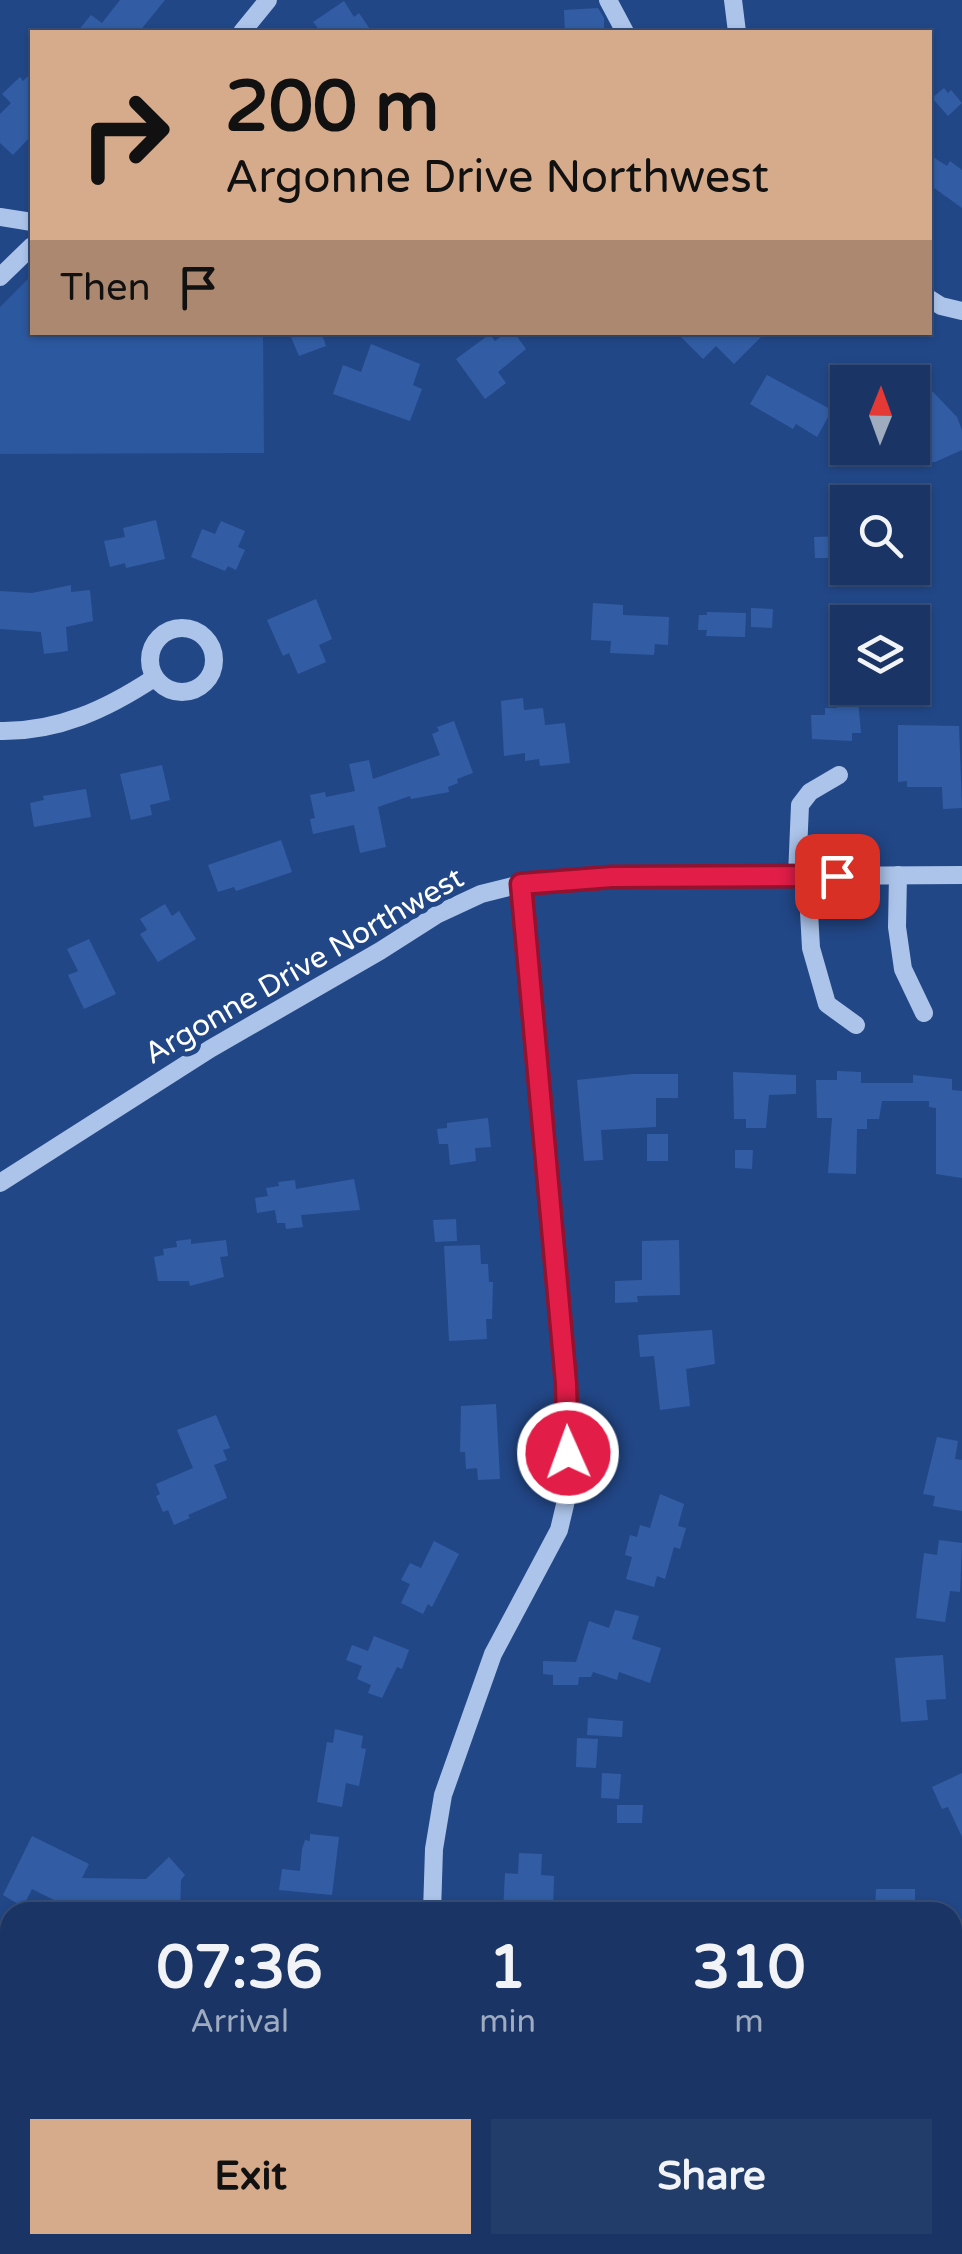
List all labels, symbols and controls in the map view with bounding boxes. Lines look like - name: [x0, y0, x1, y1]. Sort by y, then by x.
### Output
- text: 200 m: [225, 66, 439, 150]
- icon: right: [60, 70, 190, 200]
- text: Argonne Drive Northwest: [225, 151, 769, 205]
- icon: arrive: [171, 260, 226, 315]
- text: Then: [60, 265, 151, 311]
- north arrow: [830, 365, 930, 465]
- map controls: [830, 365, 930, 705]
- button: search: [830, 485, 930, 585]
- button: layers: [830, 605, 930, 705]
- pin: [795, 834, 880, 919]
- icon: arrive: [810, 849, 865, 904]
- street label: Argonne Drive Northwest: [138, 859, 470, 1073]
- position arrow: [516, 1401, 620, 1505]
- text: 07:36: [156, 1932, 323, 2004]
- text: 1: [489, 1932, 526, 2004]
- text: 310: [692, 1932, 806, 2004]
- text: Arrival: [190, 2003, 289, 2041]
- text: min: [479, 2003, 536, 2041]
- text: m: [734, 2003, 764, 2041]
- button: Exit: [30, 2119, 471, 2234]
- button: Share: [491, 2119, 932, 2234]

